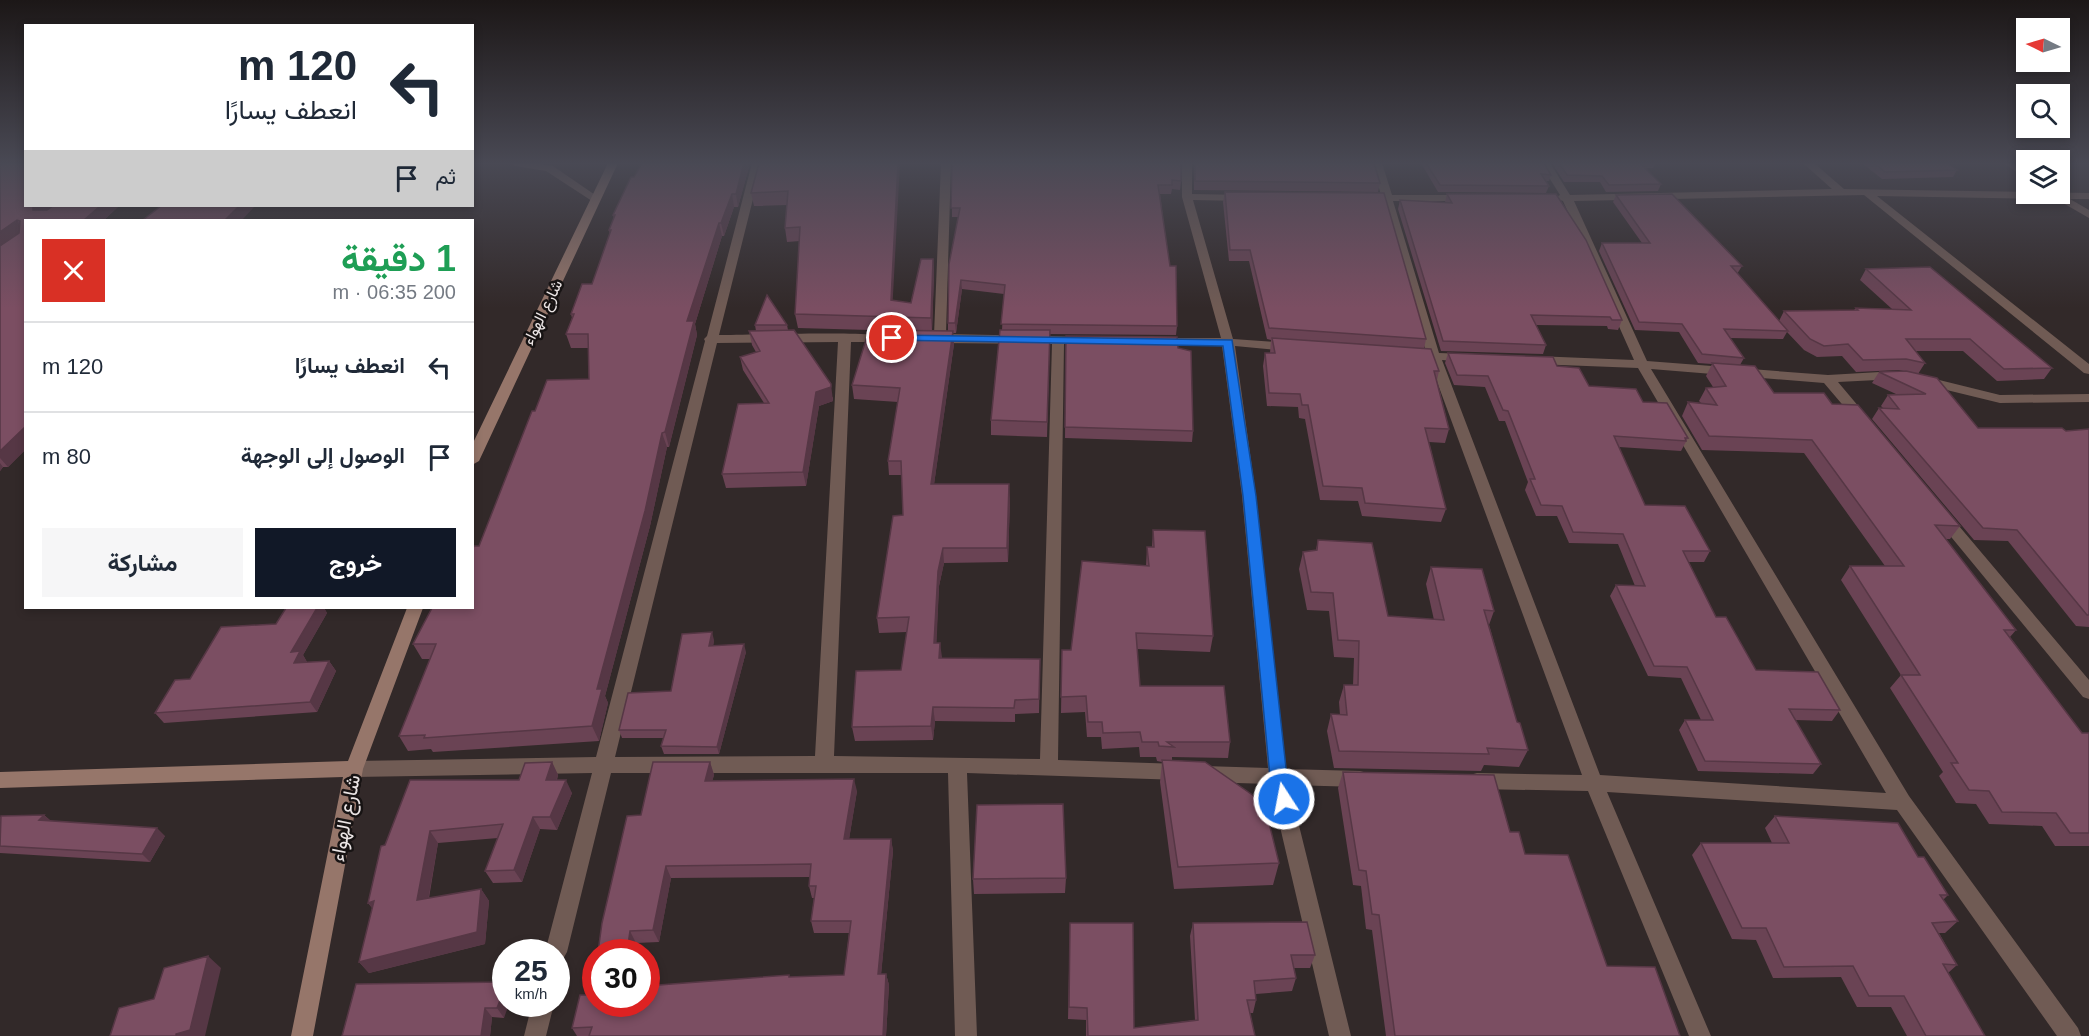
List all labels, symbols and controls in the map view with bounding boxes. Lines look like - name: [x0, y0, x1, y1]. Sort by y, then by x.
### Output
- north arrow: [2016, 18, 2070, 72]
- map controls: [2016, 18, 2070, 204]
- text: 120 m: [238, 42, 357, 89]
- icon: left: [378, 48, 456, 126]
- button: search: [2016, 84, 2070, 138]
- text: انعطف يسارًا: [225, 95, 357, 125]
- button: layers: [2016, 150, 2070, 204]
- icon: arrive: [390, 162, 423, 195]
- text: ثم: [435, 164, 456, 189]
- text: 1 دقيقة: [341, 238, 456, 279]
- button: close: [42, 239, 105, 302]
- street label: شارع الهواء: [519, 277, 568, 349]
- text: 200 m · 06:35: [333, 281, 456, 303]
- pin: [866, 312, 917, 363]
- icon: arrive: [875, 321, 908, 354]
- icon: left: [423, 351, 456, 384]
- text: انعطف يسارًا: [295, 353, 405, 378]
- text: 120 m: [42, 354, 103, 379]
- icon: arrive: [423, 441, 456, 474]
- text: الوصول إلى الوجهة: [241, 443, 405, 468]
- text: 80 m: [42, 444, 91, 469]
- button: مشاركة: [42, 528, 243, 597]
- button: خروج: [255, 528, 456, 597]
- position arrow: [1252, 767, 1316, 831]
- street label: شارع الهواء: [326, 773, 367, 864]
- speed limit sign: 30: [582, 939, 660, 1017]
- text: 25: [514, 954, 548, 987]
- text: km/h: [515, 985, 547, 1002]

